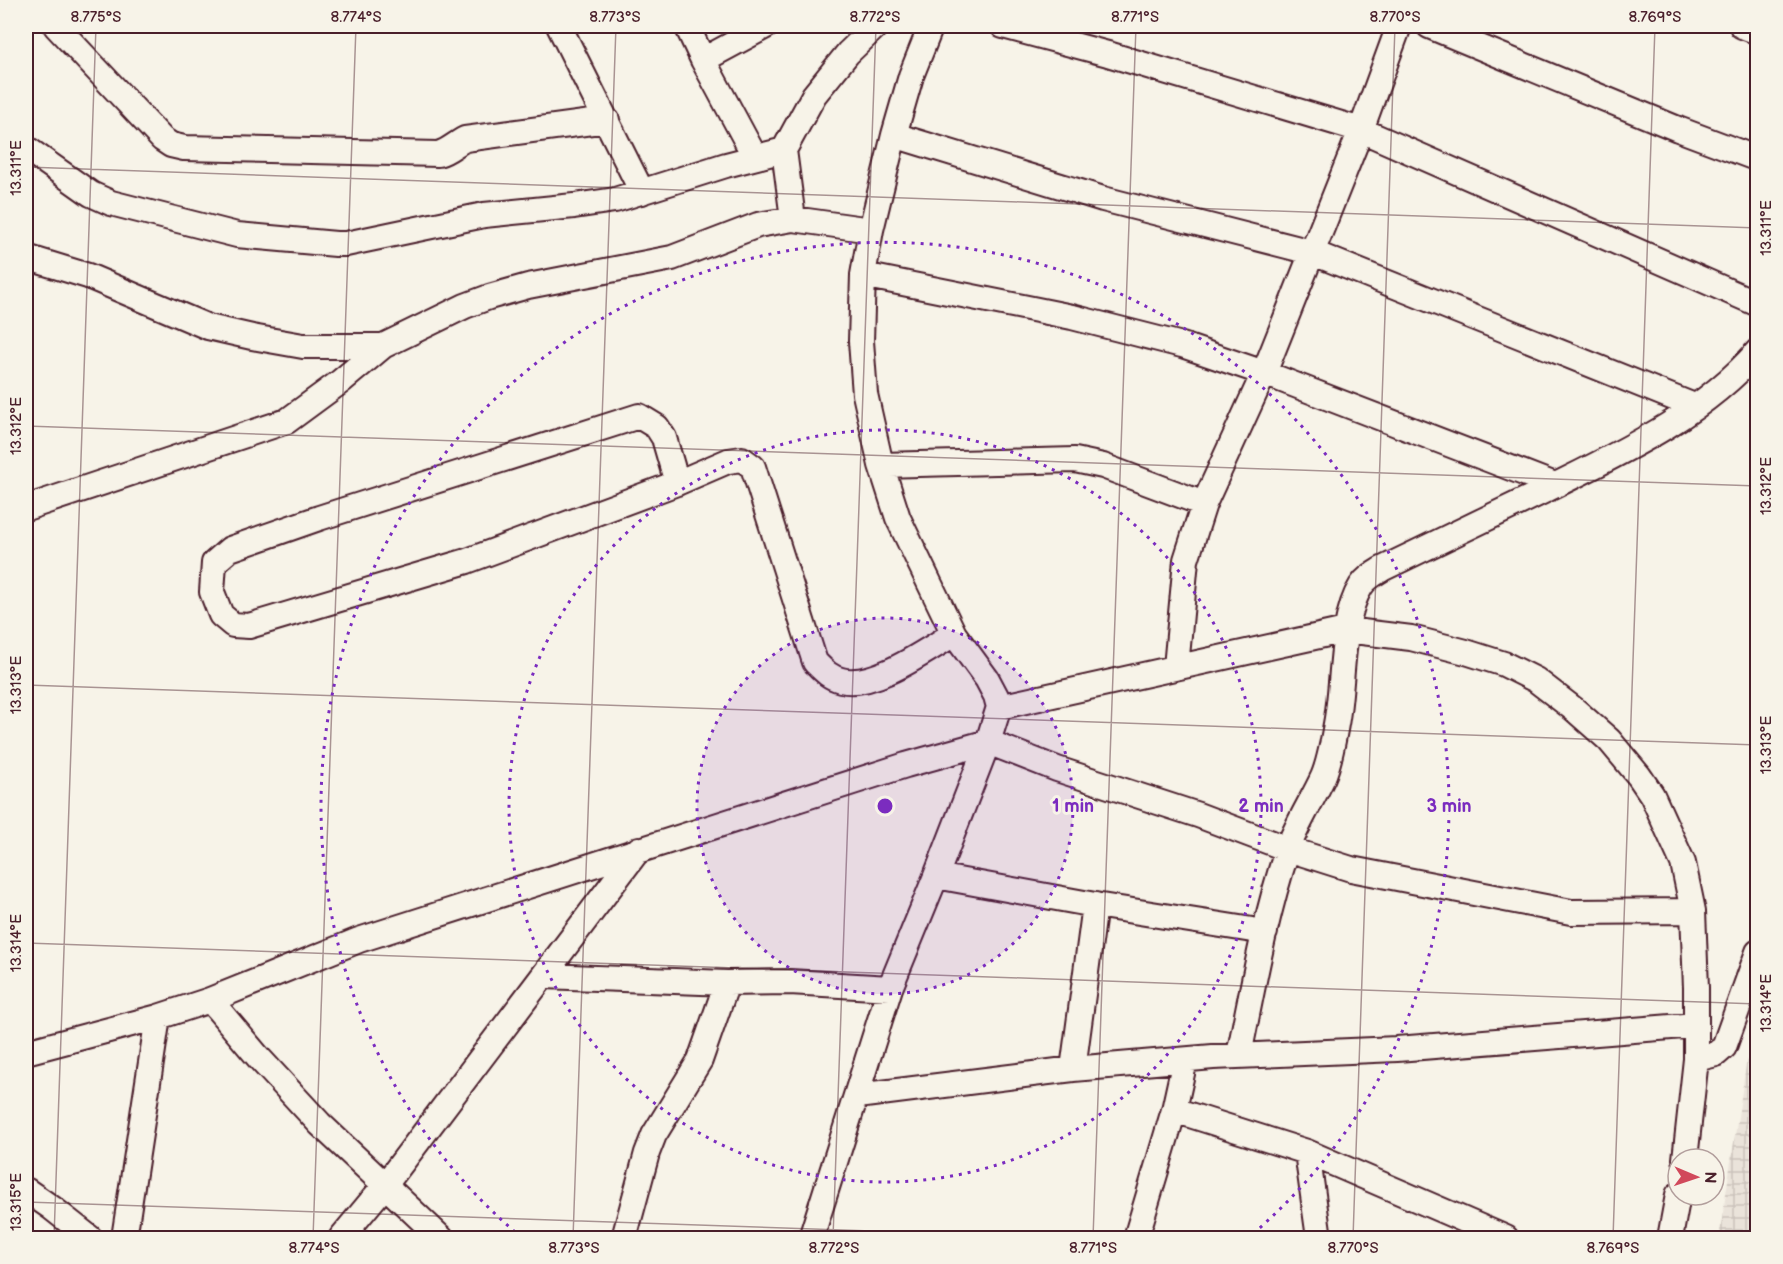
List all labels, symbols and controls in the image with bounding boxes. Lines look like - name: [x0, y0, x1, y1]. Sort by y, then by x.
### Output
- text: 8.775°S: [71, 8, 121, 27]
- text: 8.774°S: [331, 8, 381, 27]
- text: 8.773°S: [589, 8, 641, 27]
- text: 8.772°S: [850, 8, 900, 27]
- text: 8.771°S: [1111, 8, 1159, 27]
- text: 8.770°S: [1369, 8, 1421, 27]
- text: 8.769°S: [1629, 8, 1681, 27]
- text: 13.311°E: [7, 140, 26, 196]
- text: 13.311°E: [1757, 200, 1776, 256]
- text: 13.312°E: [7, 397, 26, 455]
- text: 13.312°E: [1757, 457, 1776, 515]
- text: 13.313°E: [7, 656, 26, 714]
- text: 13.313°E: [1757, 716, 1776, 774]
- centre of rings: [875, 796, 895, 816]
- text: 1 min: [1052, 796, 1094, 817]
- text: 2 min: [1238, 796, 1284, 817]
- text: 3 min: [1426, 796, 1472, 817]
- text: 13.314°E: [7, 914, 26, 972]
- text: 13.314°E: [1757, 974, 1776, 1032]
- north arrow: [1666, 1147, 1726, 1207]
- text: N: [1700, 1171, 1719, 1184]
- text: 13.315°E: [7, 1173, 26, 1231]
- text: 8.774°S: [289, 1239, 339, 1258]
- text: 8.773°S: [548, 1239, 600, 1258]
- text: 8.772°S: [809, 1239, 859, 1258]
- text: 8.771°S: [1069, 1239, 1117, 1258]
- text: 8.770°S: [1327, 1239, 1379, 1258]
- text: 8.769°S: [1587, 1239, 1639, 1258]

